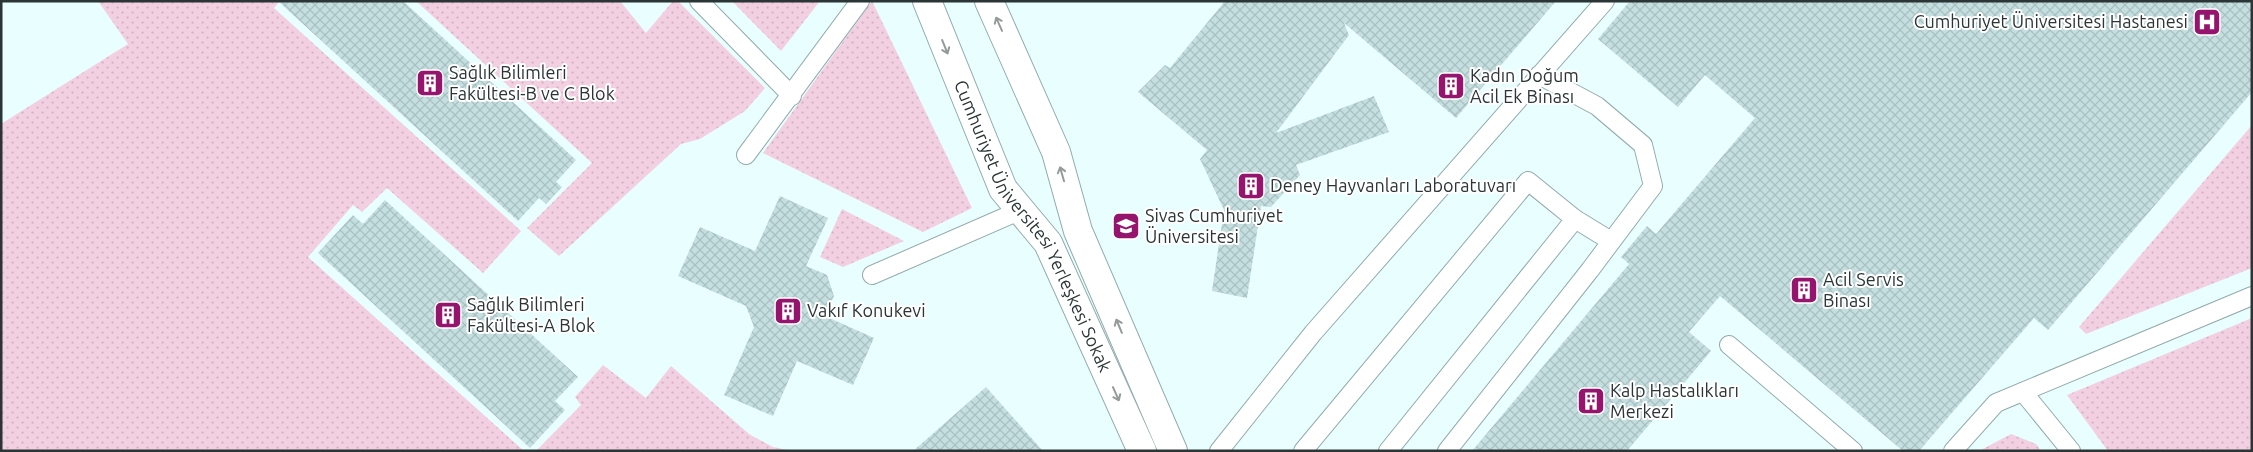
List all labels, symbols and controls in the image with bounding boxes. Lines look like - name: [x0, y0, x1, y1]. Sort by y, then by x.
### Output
- hospital icon: Cumhuriyet Üniversitesi Hastanesi: [2192, 7, 2222, 37]
- place label: Cumhuriyet Üniversitesi Hastanesi: [1914, 11, 2188, 31]
- one-way arrow: [994, 17, 1004, 32]
- one-way arrow: [941, 38, 950, 54]
- place label: Sağlık Bilimleri Fakültesi-B ve C Blok: [449, 62, 615, 103]
- place label: Kadın Doğum Acil Ek Binası: [1470, 65, 1579, 106]
- building icon: Sağlık Bilimleri Fakültesi-B ve C Blok: [415, 68, 445, 98]
- building icon: Kadın Doğum Acil Ek Binası: [1436, 71, 1466, 101]
- street label: Cumhuriyet Üniversitesi Yerleşkesi Sokak: [951, 77, 1116, 375]
- one-way arrow: [1057, 166, 1066, 182]
- building icon: Deney Hayvanları Laboratuvarı: [1236, 171, 1266, 201]
- place label: Deney Hayvanları Laboratuvarı: [1270, 175, 1516, 195]
- place label: Sivas Cumhuriyet Üniversitesi: [1145, 205, 1283, 246]
- school or university icon: Sivas Cumhuriyet Üniversitesi: [1111, 211, 1141, 241]
- place label: Acil Servis Binası: [1823, 269, 1904, 310]
- building icon: Acil Servis Binası: [1789, 275, 1819, 305]
- place label: Sağlık Bilimleri Fakültesi-A Blok: [467, 294, 595, 335]
- building icon: Vakıf Konukevi: [773, 296, 803, 326]
- building icon: Sağlık Bilimleri Fakültesi-A Blok: [433, 300, 463, 330]
- place label: Vakıf Konukevi: [807, 300, 926, 320]
- one-way arrow: [1113, 319, 1123, 334]
- place label: Kalp Hastalıkları Merkezi: [1610, 380, 1739, 421]
- one-way arrow: [1112, 386, 1122, 401]
- building icon: Kalp Hastalıkları Merkezi: [1576, 386, 1606, 416]

